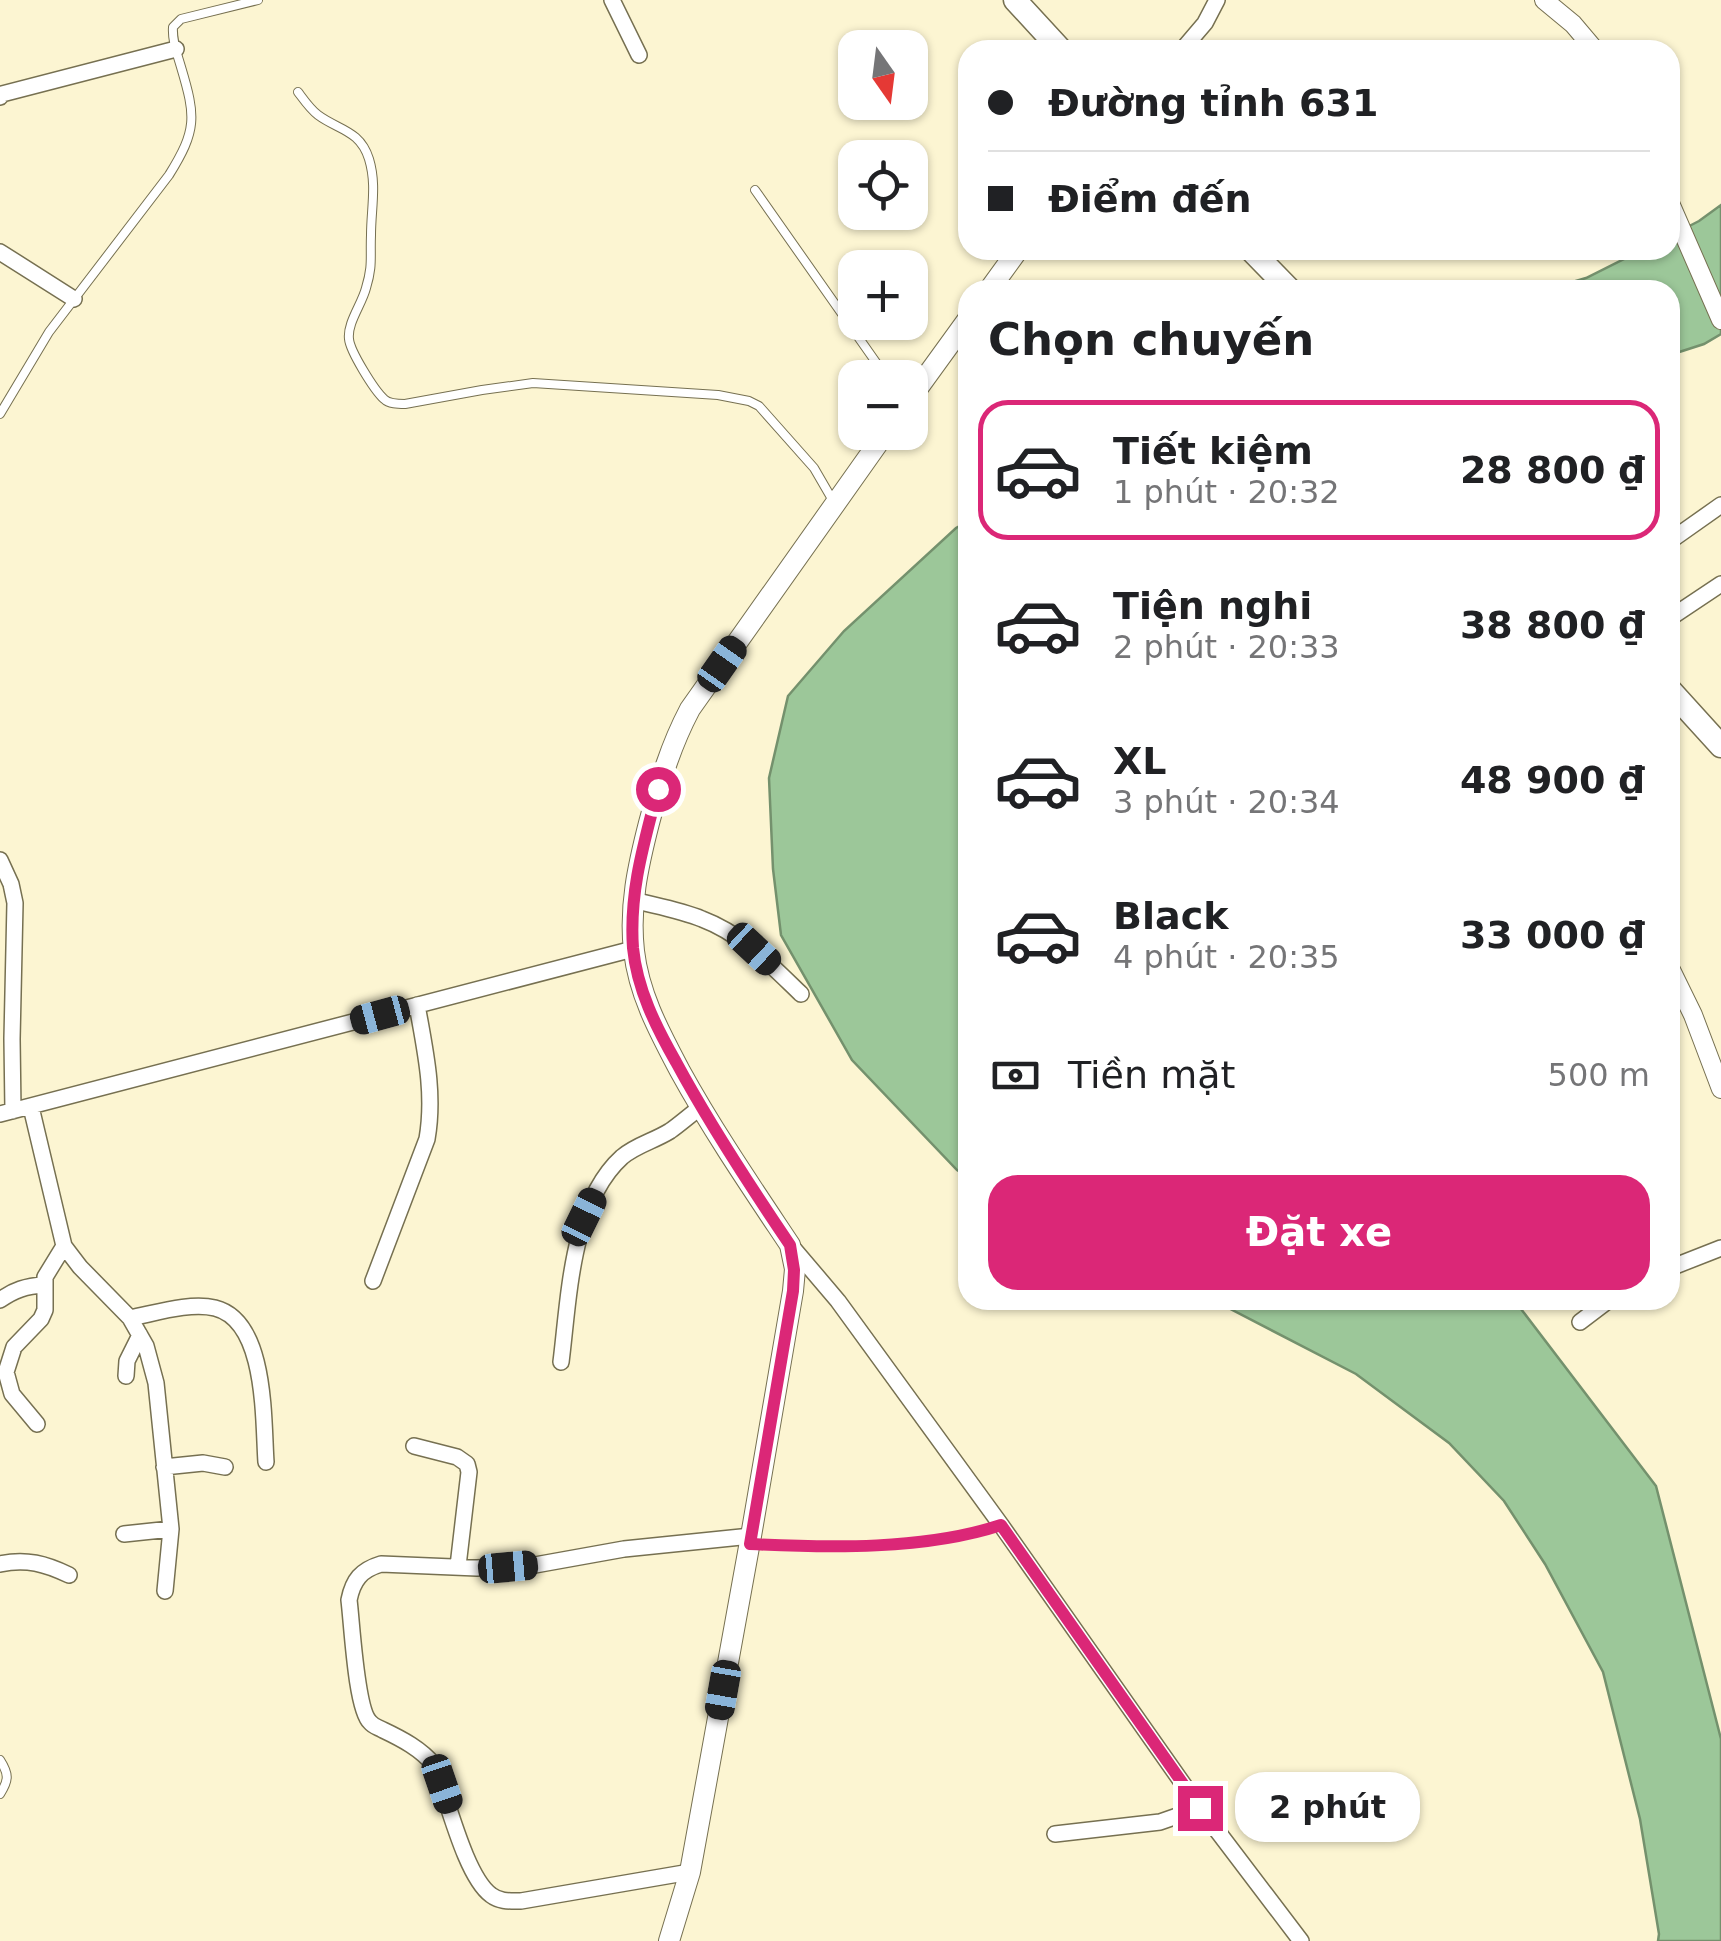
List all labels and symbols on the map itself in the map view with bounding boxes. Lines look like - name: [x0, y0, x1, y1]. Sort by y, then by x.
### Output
- north arrow: [838, 30, 928, 120]
- car: [693, 631, 751, 697]
- route start: [636, 767, 681, 812]
- car: [722, 918, 786, 980]
- car: [347, 993, 413, 1037]
- car: [557, 1183, 611, 1251]
- car: [477, 1549, 539, 1585]
- car: [703, 1658, 743, 1722]
- car: [418, 1751, 466, 1817]
- callout: 2 phút: [1235, 1773, 1420, 1843]
- route end: [1178, 1786, 1223, 1831]

